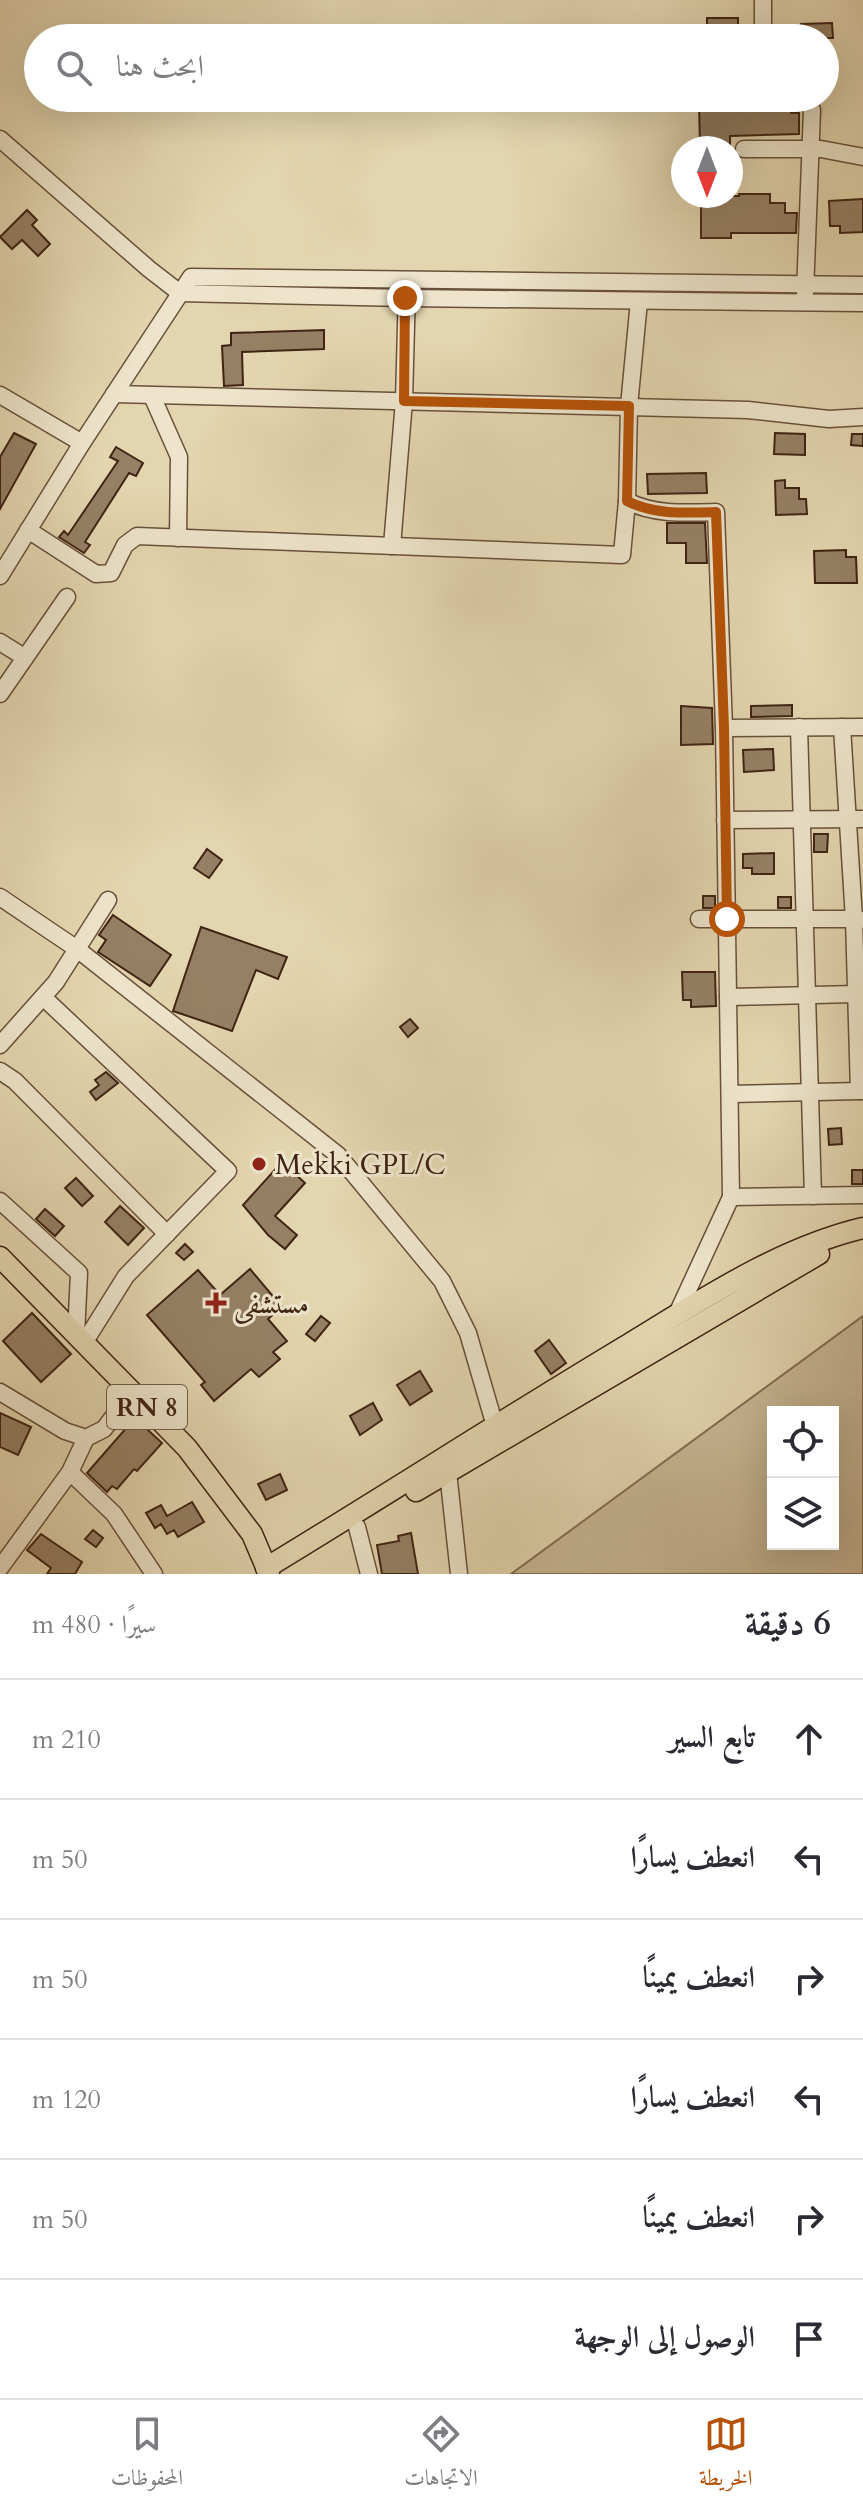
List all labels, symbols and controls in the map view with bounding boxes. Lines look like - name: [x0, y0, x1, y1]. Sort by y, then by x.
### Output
- search box: [24, 24, 839, 112]
- icon: search: [52, 46, 96, 90]
- text: ابحث هنا: [116, 46, 204, 87]
- north arrow: [671, 136, 743, 208]
- route end: [387, 280, 423, 316]
- route start: [709, 901, 745, 937]
- place label: Mekki GPL/C: [275, 1146, 446, 1184]
- marker: Mekki GPL/C: [250, 1155, 268, 1173]
- place label: مستشفى: [234, 1285, 309, 1324]
- marker: مستشفى: [205, 1292, 227, 1314]
- road number: RN 8: [107, 1385, 187, 1429]
- map controls: [767, 1406, 839, 1550]
- button: locate: [767, 1406, 839, 1478]
- button: layers: [767, 1478, 839, 1550]
- text: 6 دقيقة: [745, 1600, 831, 1646]
- text: سيرًا · 480 m: [32, 1607, 156, 1642]
- text: تابع السير: [669, 1717, 755, 1758]
- icon: ahead: [787, 1717, 831, 1761]
- text: 210 m: [32, 1722, 101, 1757]
- text: انعطف يسارًا: [630, 1837, 755, 1878]
- icon: left: [787, 1837, 831, 1881]
- text: 50 m: [32, 1842, 88, 1877]
- text: انعطف يمينًا: [642, 1957, 755, 1998]
- icon: right: [787, 1957, 831, 2001]
- text: 50 m: [32, 1962, 88, 1997]
- text: انعطف يسارًا: [630, 2077, 755, 2118]
- icon: left: [787, 2077, 831, 2121]
- text: 120 m: [32, 2082, 101, 2117]
- text: انعطف يمينًا: [642, 2197, 755, 2238]
- icon: right: [787, 2197, 831, 2241]
- text: 50 m: [32, 2202, 88, 2237]
- text: الوصول إلى الوجهة: [575, 2317, 755, 2358]
- icon: arrive: [787, 2317, 831, 2361]
- tab: المحفوظات: [111, 2412, 183, 2499]
- tab: الاتجاهات: [404, 2412, 478, 2499]
- tab: الخريطة: [699, 2412, 752, 2499]

